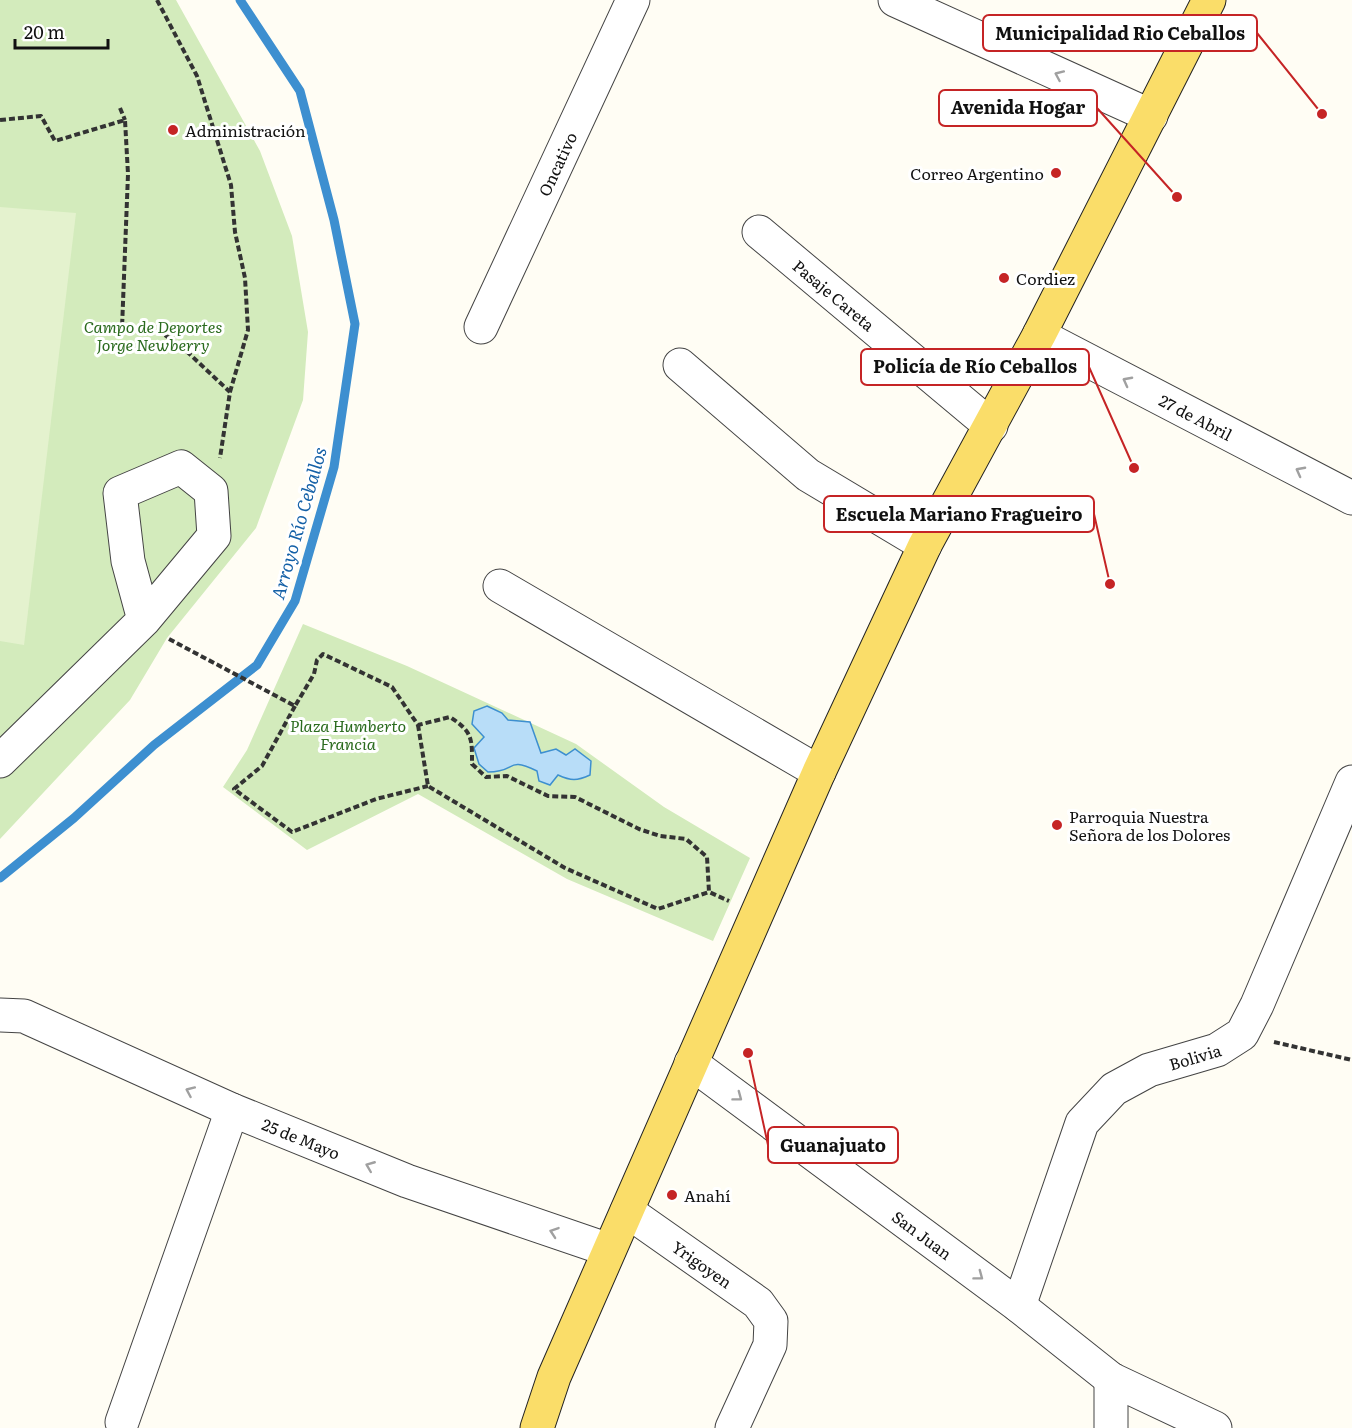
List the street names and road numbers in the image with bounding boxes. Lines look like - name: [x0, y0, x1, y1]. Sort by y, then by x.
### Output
- street label: Oncativo: [532, 128, 582, 200]
- street label: Pasaje Careta: [788, 254, 881, 336]
- street label: 27 de Abril: [1155, 388, 1237, 446]
- street label: Bolivia: [1166, 1037, 1224, 1076]
- street label: 25 de Mayo: [259, 1111, 344, 1165]
- street label: San Juan: [887, 1204, 958, 1265]
- street label: Yrigoyen: [667, 1234, 738, 1294]

